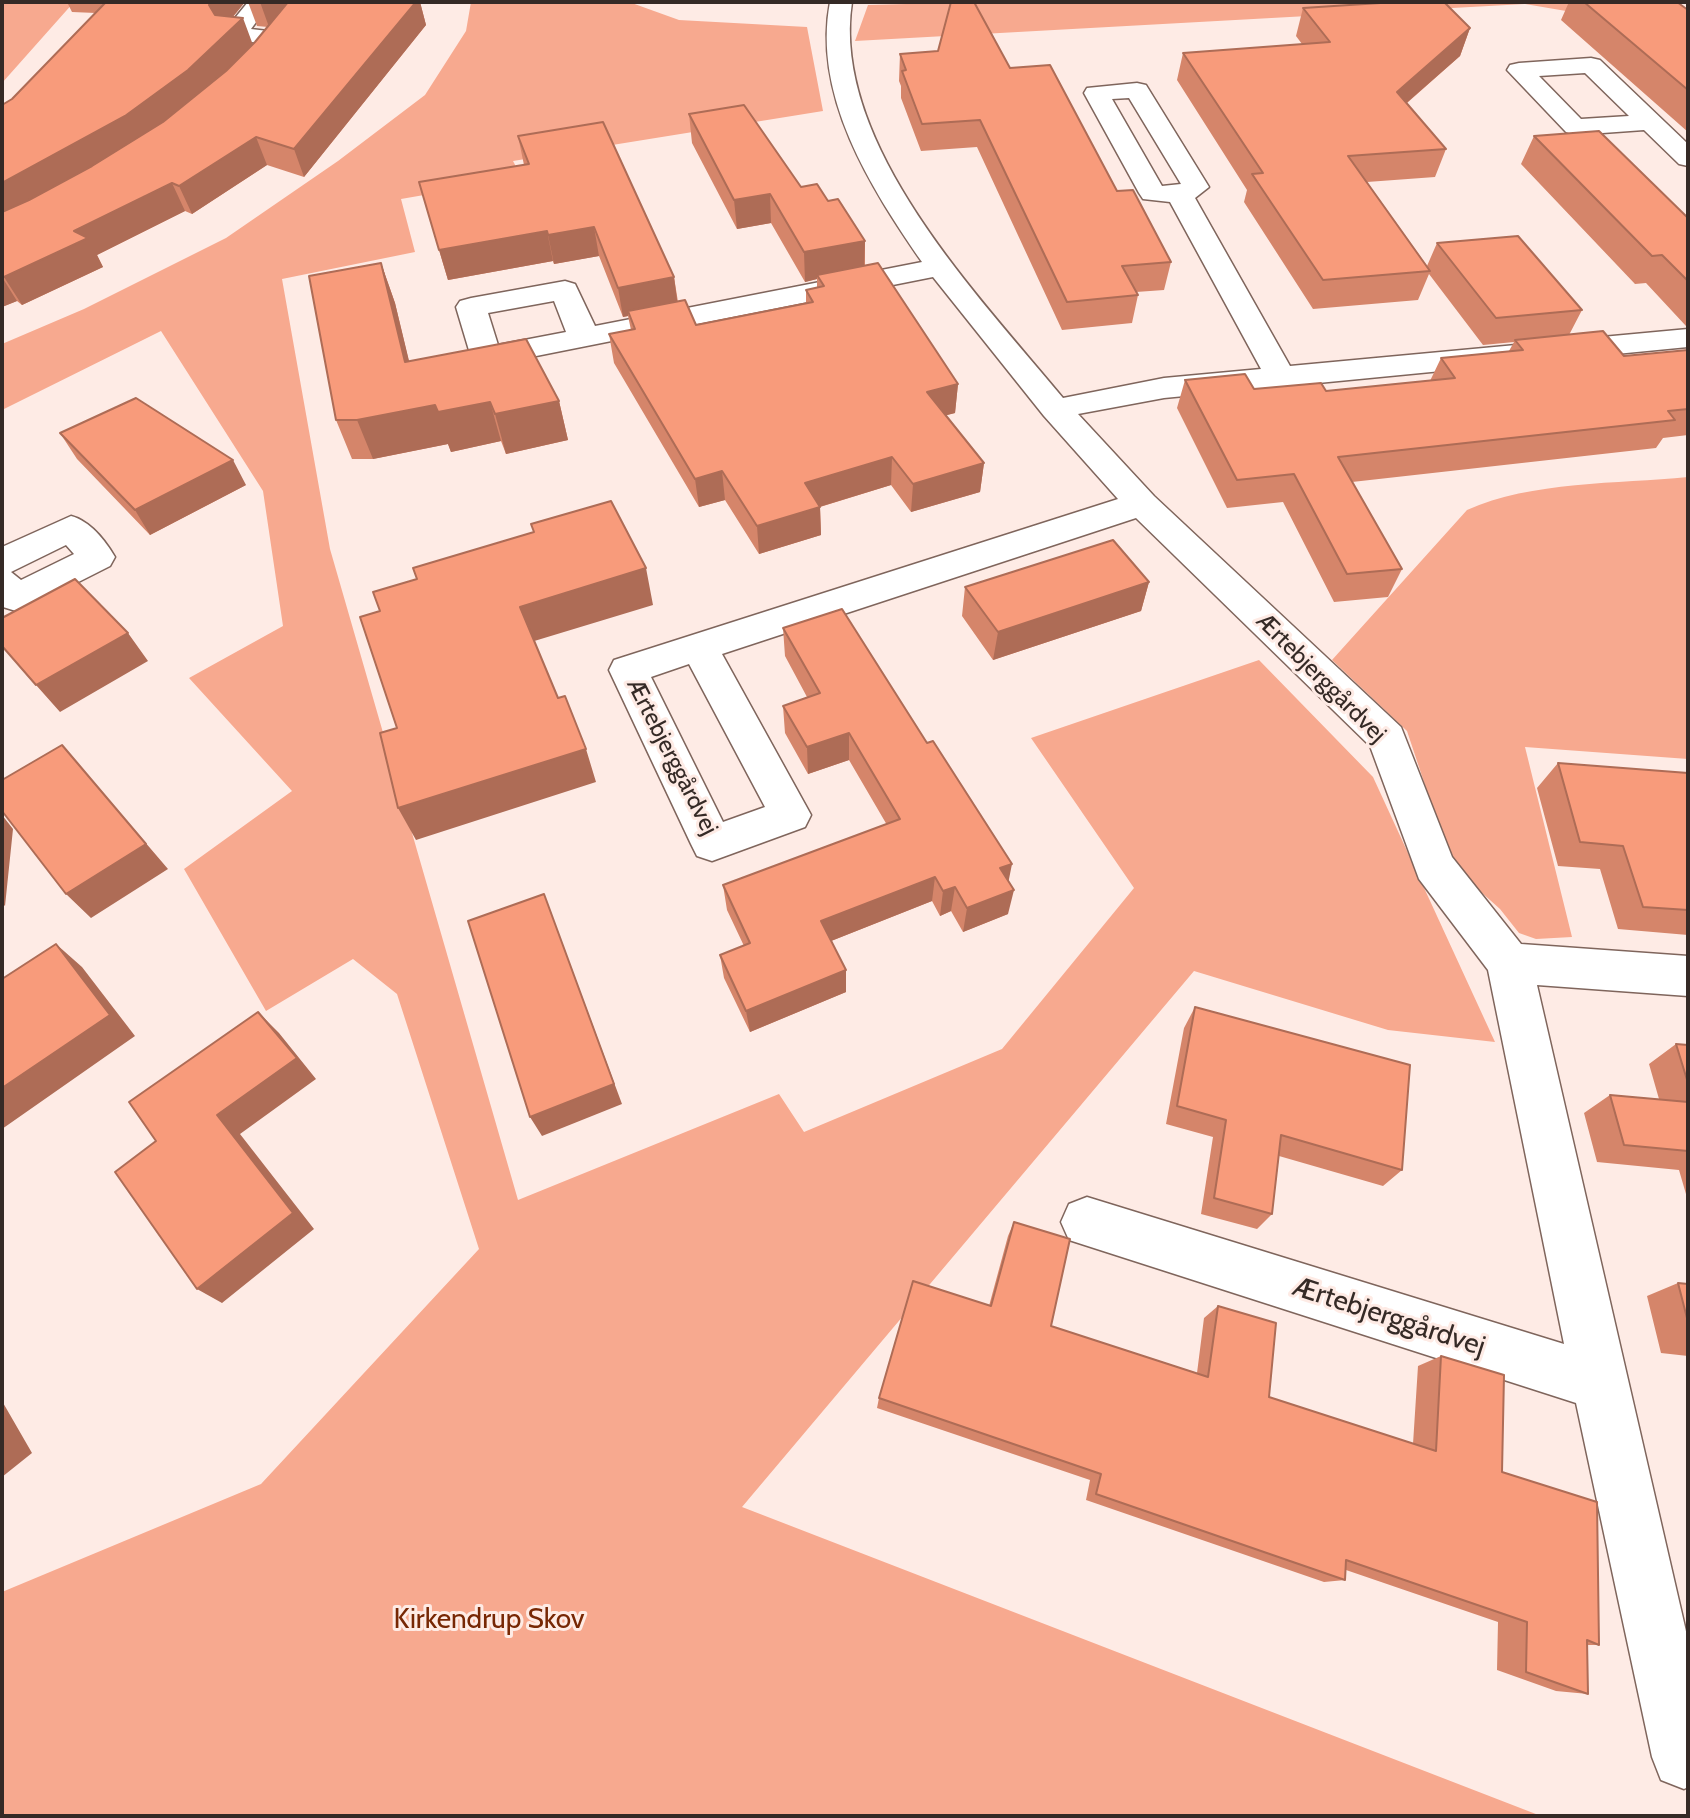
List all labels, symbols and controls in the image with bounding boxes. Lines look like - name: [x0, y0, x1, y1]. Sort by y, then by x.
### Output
- street label: Ærtebjerggårdvej: [1250, 607, 1392, 749]
- street label: Ærtebjerggårdvej: [620, 674, 724, 840]
- street label: Ærtebjerggårdvej: [1289, 1270, 1489, 1364]
- park label: Kirkendrup Skov: [393, 1603, 585, 1637]

